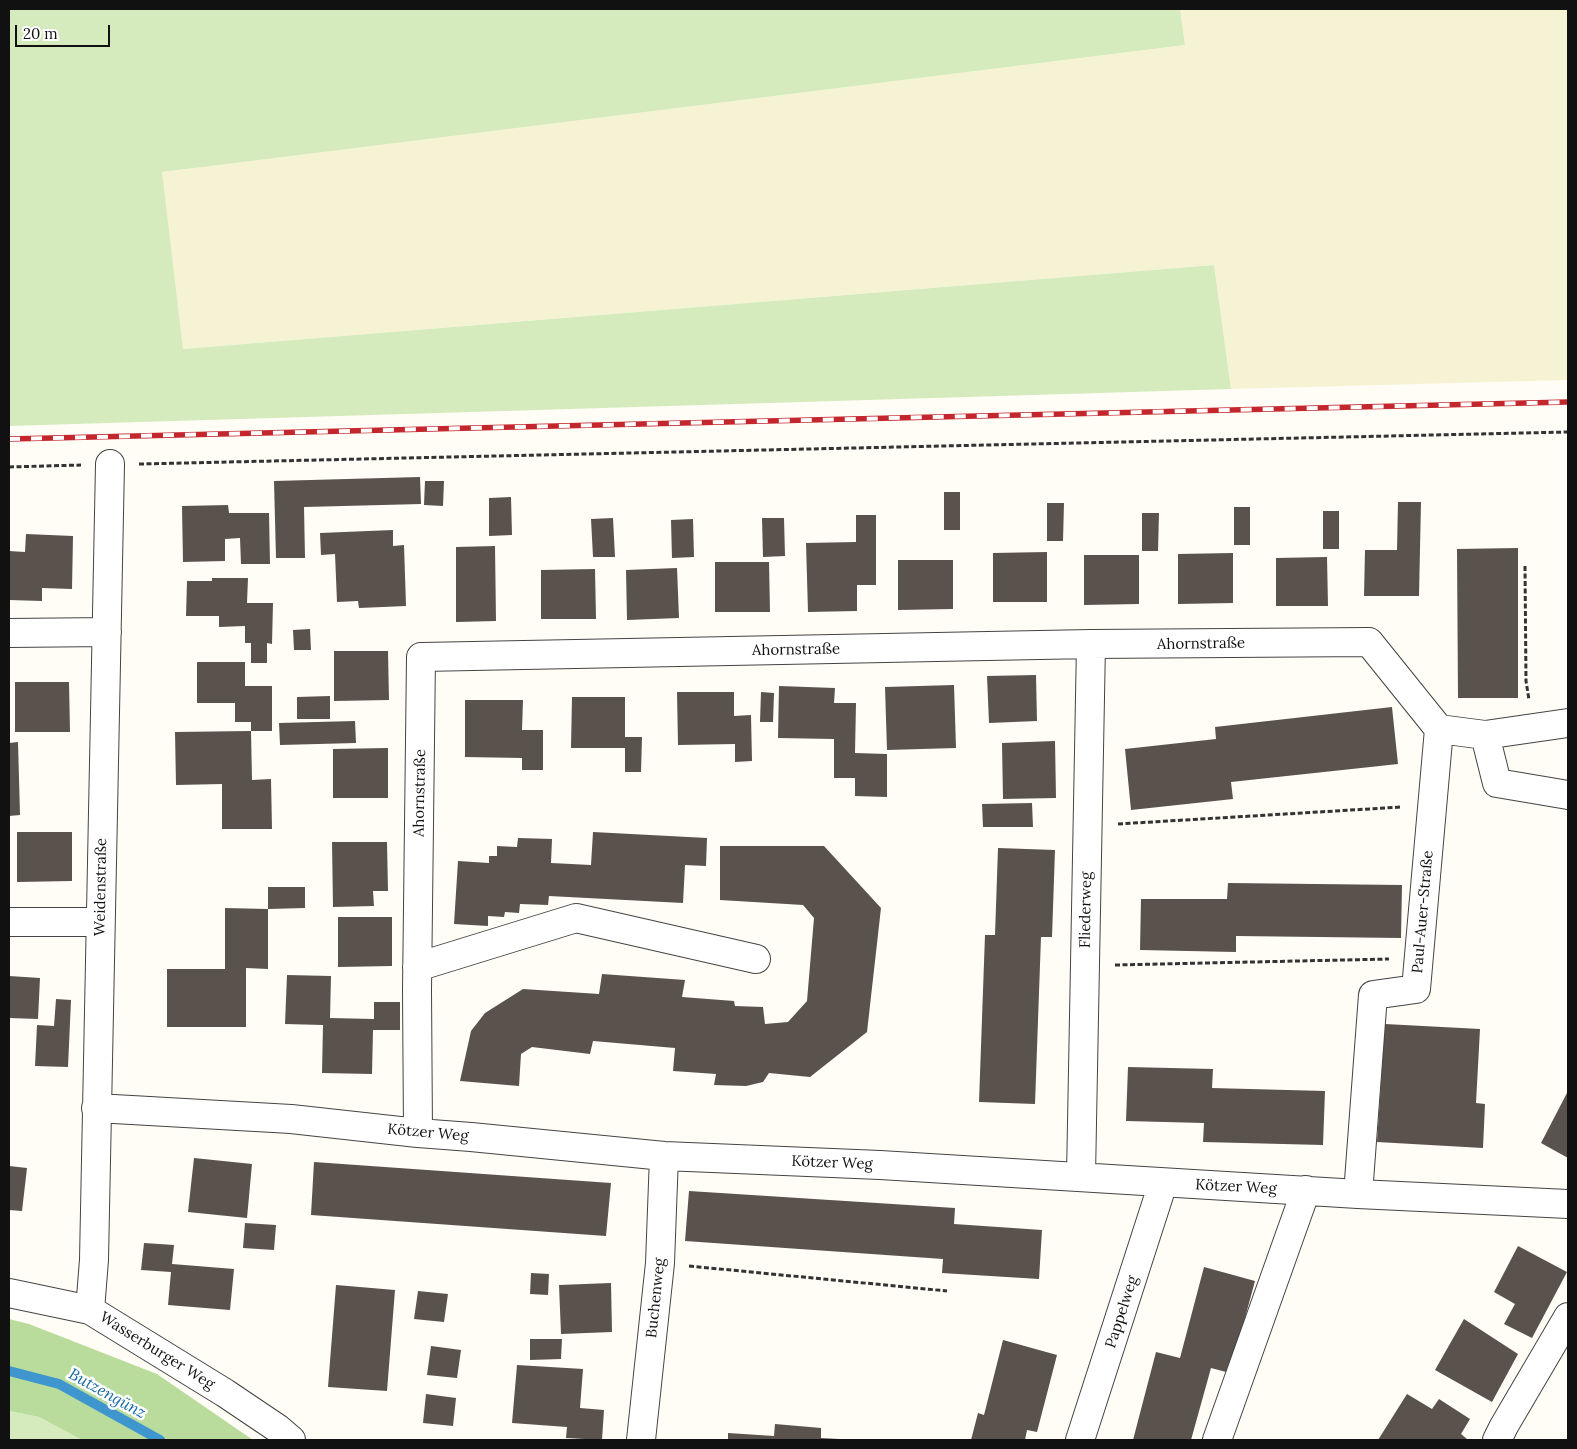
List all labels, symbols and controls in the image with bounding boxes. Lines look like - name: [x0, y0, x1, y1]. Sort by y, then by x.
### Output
- scale bar: [18, 15, 112, 47]
- text: 20 m: [23, 24, 58, 43]
- street label: Ahornstraße: [1157, 634, 1245, 654]
- street label: Ahornstraße: [752, 640, 840, 660]
- street label: Ahornstraße: [410, 749, 430, 837]
- street label: Weidenstraße: [91, 838, 111, 936]
- street label: Paul-Auer-Straße: [1409, 850, 1437, 974]
- street label: Fliederweg: [1076, 872, 1096, 948]
- street label: Kötzer Weg: [387, 1120, 469, 1146]
- street label: Kötzer Weg: [791, 1153, 873, 1173]
- street label: Kötzer Weg: [1195, 1176, 1277, 1198]
- street label: Buchenweg: [643, 1257, 669, 1339]
- street label: Pappelweg: [1102, 1274, 1142, 1350]
- street label: Wasserburger Weg: [96, 1308, 218, 1394]
- water label: Butzengünz: [65, 1365, 149, 1423]

